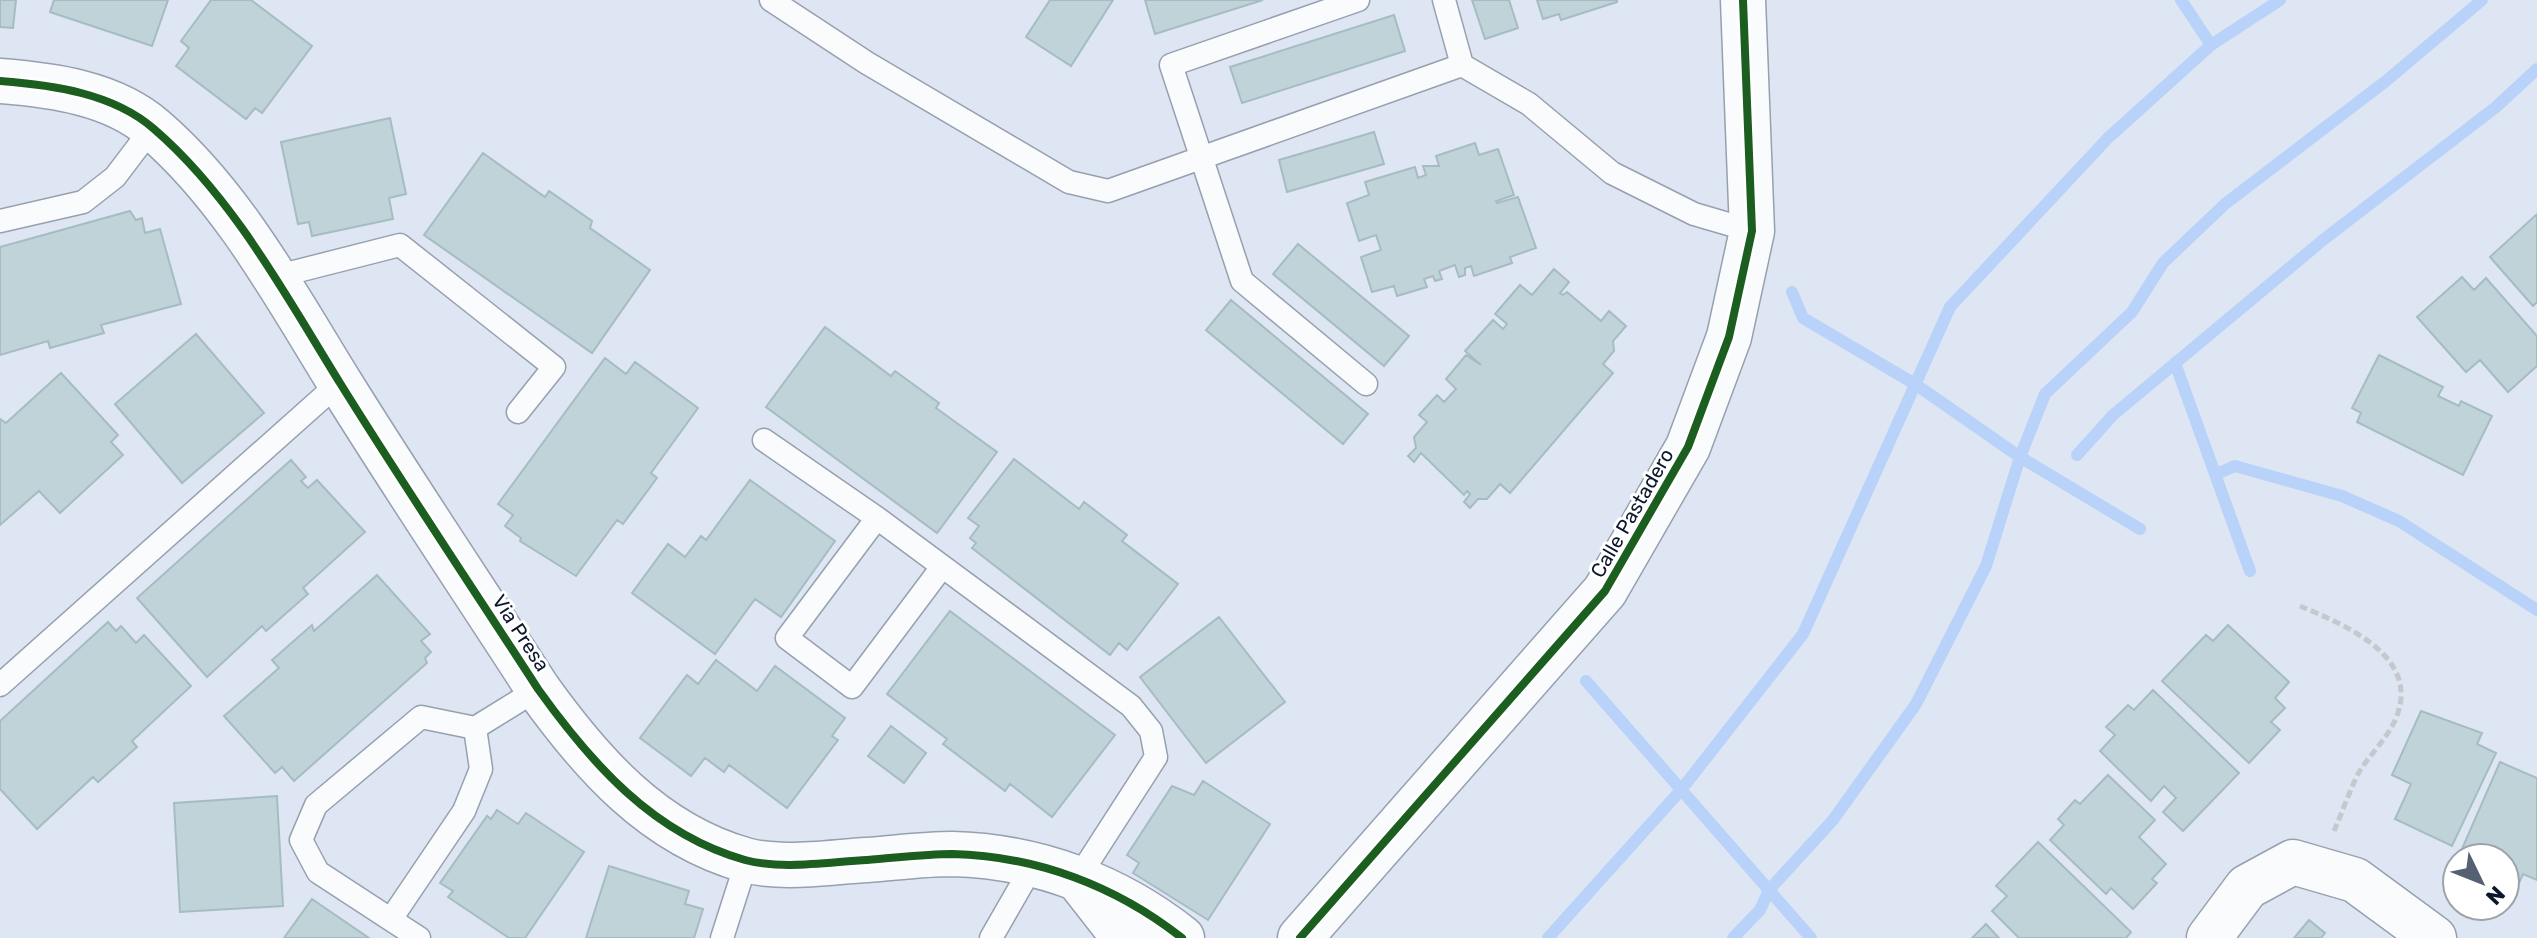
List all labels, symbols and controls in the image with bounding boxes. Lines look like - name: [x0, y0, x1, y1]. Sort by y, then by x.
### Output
- street label: Calle Pastadero: [1585, 444, 1679, 582]
- street label: Via Presa: [487, 590, 555, 676]
- north arrow: [2441, 842, 2521, 922]
- text: N: [2480, 880, 2511, 910]

